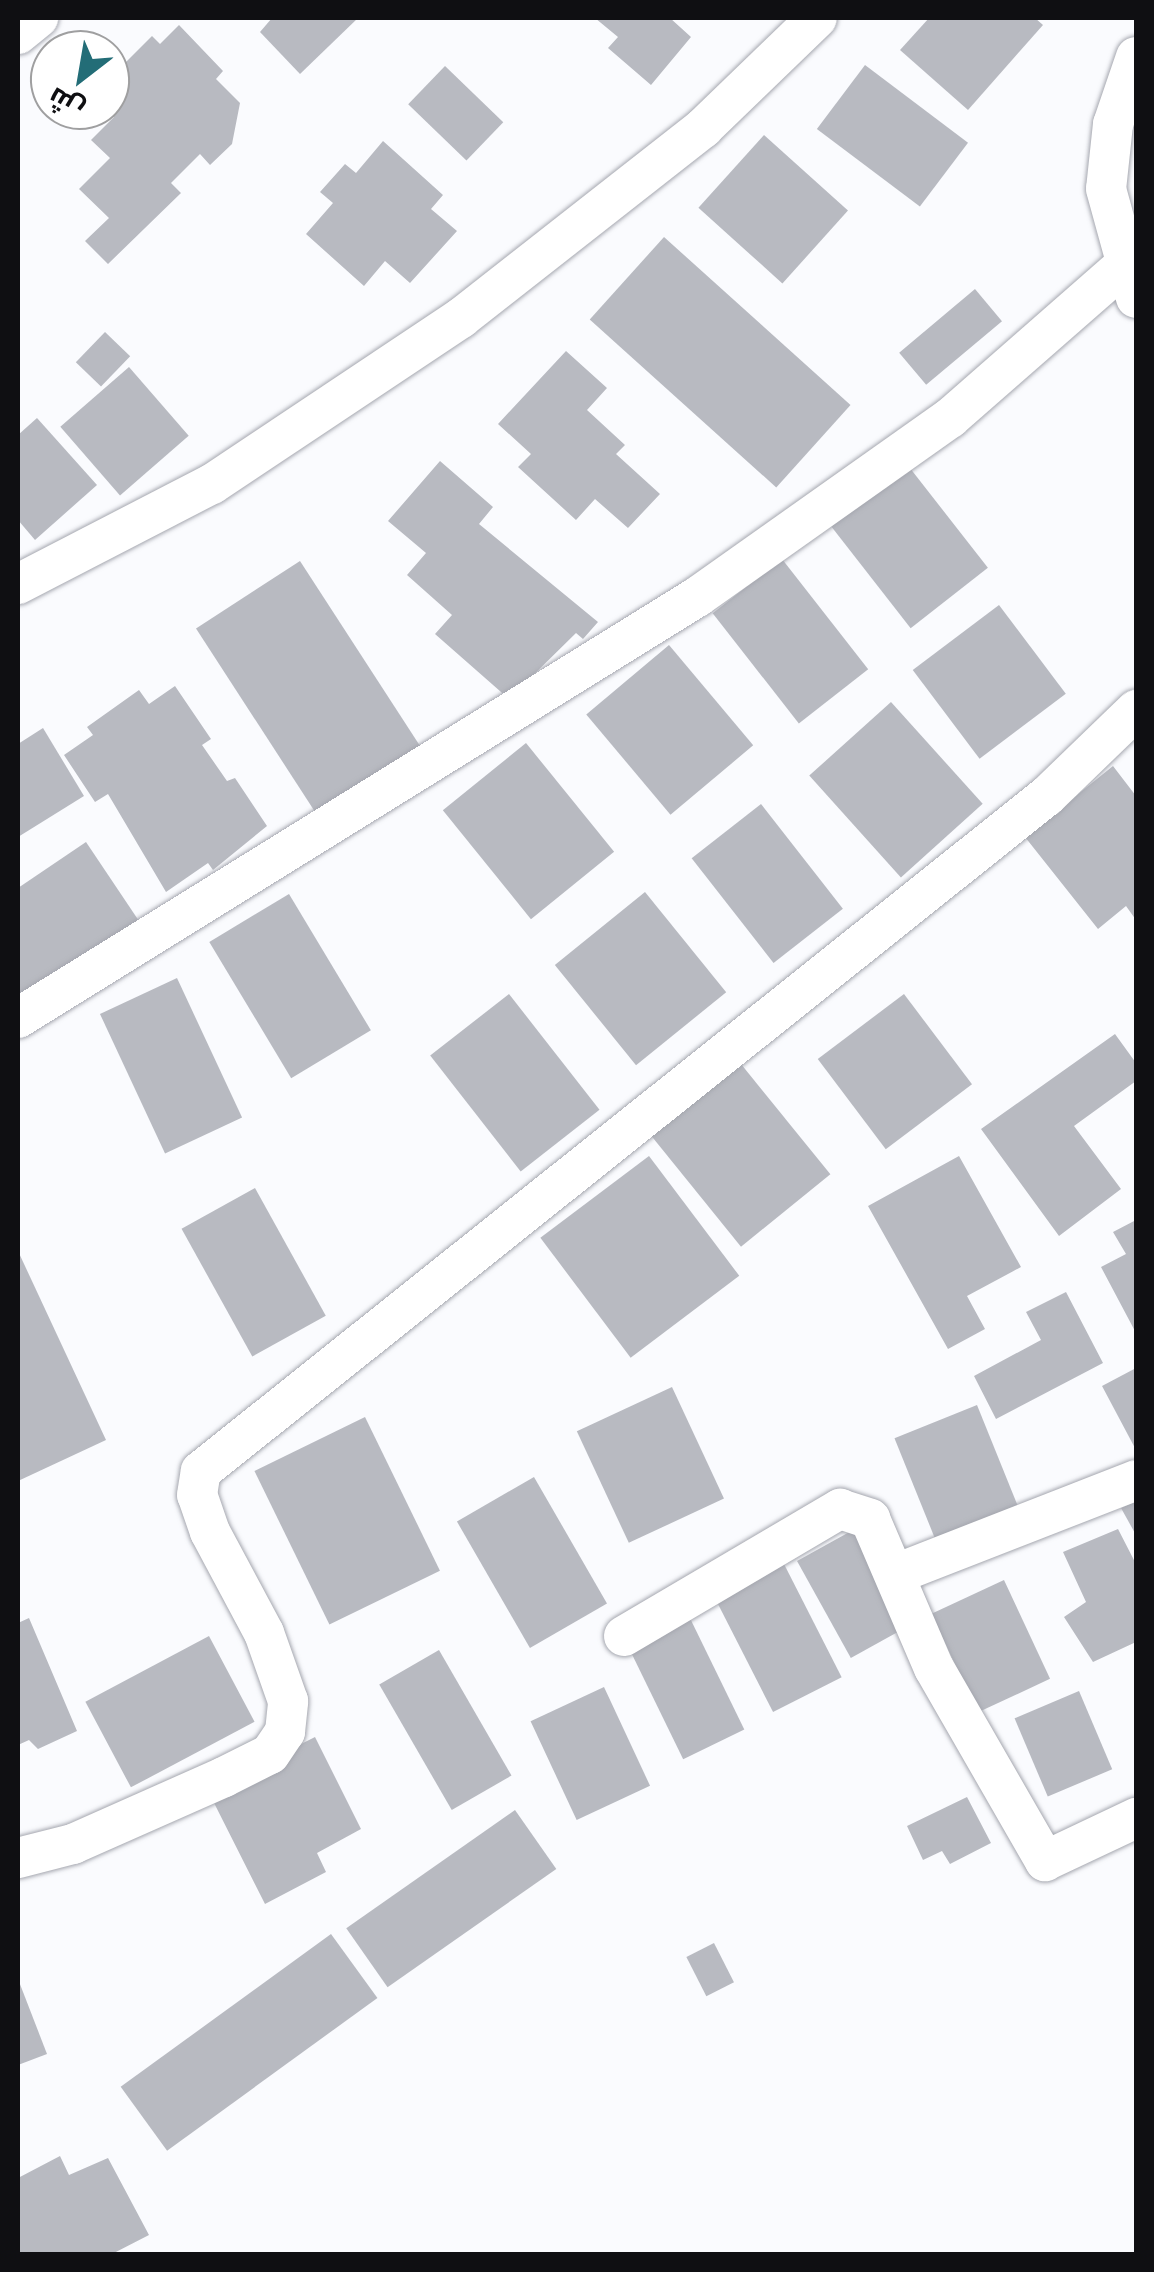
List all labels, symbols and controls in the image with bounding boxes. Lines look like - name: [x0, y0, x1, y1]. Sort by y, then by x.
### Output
- north arrow: [30, 30, 130, 130]
- text: ش: [40, 78, 91, 130]

